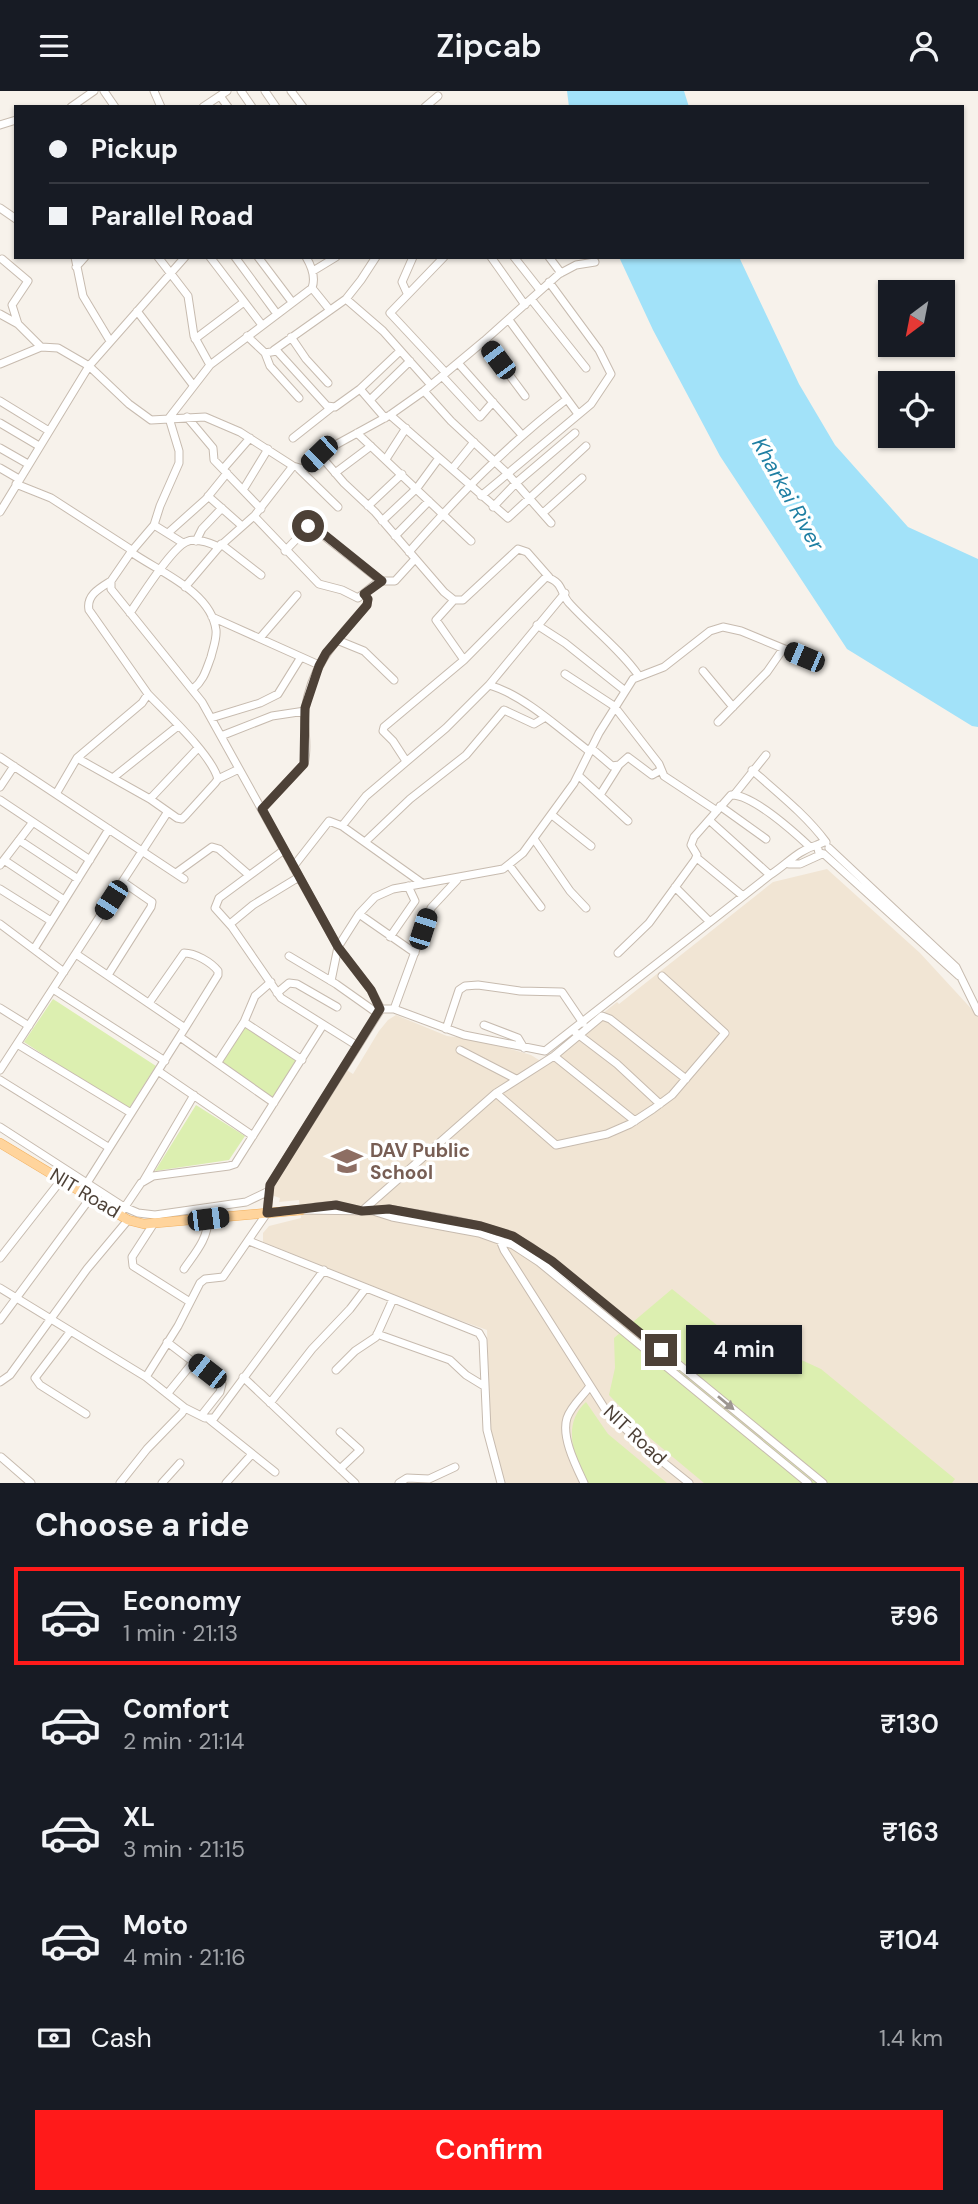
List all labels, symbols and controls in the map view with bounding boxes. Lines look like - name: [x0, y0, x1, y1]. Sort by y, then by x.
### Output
- text: Zipcab: [436, 25, 542, 67]
- icon: menu: [35, 27, 73, 65]
- icon: person: [905, 27, 943, 65]
- text: Pickup: [91, 132, 178, 166]
- text: Parallel Road: [91, 199, 254, 233]
- north arrow: [878, 280, 956, 357]
- map controls: [878, 280, 955, 448]
- car: [477, 337, 520, 383]
- button: locate: [878, 371, 955, 448]
- car: [297, 432, 342, 476]
- water label: Kharkai River: [745, 433, 831, 556]
- route start: [292, 510, 324, 542]
- car: [781, 639, 828, 675]
- car: [91, 877, 132, 923]
- car: [407, 906, 440, 952]
- place label: DAV Public School: [370, 1138, 470, 1185]
- school or university icon: DAV Public School: [330, 1144, 364, 1178]
- street label: NIT Road: [45, 1162, 125, 1224]
- car: [186, 1206, 231, 1232]
- callout: 4 min: [686, 1325, 801, 1375]
- route end: [645, 1334, 677, 1366]
- text: 4 min: [713, 1334, 775, 1364]
- car: [184, 1350, 231, 1392]
- one-way arrow: [718, 1395, 735, 1410]
- street label: NIT Road: [598, 1399, 672, 1471]
- text: Choose a ride: [35, 1504, 250, 1546]
- text: Economy: [123, 1584, 241, 1618]
- icon: car: [39, 1585, 102, 1648]
- text: ₹96: [890, 1599, 939, 1633]
- text: 1 min · 21:13: [123, 1618, 238, 1648]
- text: Comfort: [123, 1692, 229, 1726]
- icon: car: [39, 1693, 102, 1756]
- text: ₹130: [880, 1707, 939, 1741]
- text: 2 min · 21:14: [123, 1726, 245, 1756]
- text: XL: [123, 1800, 155, 1834]
- icon: car: [39, 1801, 102, 1864]
- text: ₹163: [882, 1815, 939, 1849]
- text: 3 min · 21:15: [123, 1834, 245, 1864]
- text: Moto: [123, 1908, 188, 1942]
- icon: car: [39, 1909, 102, 1972]
- text: ₹104: [879, 1923, 939, 1957]
- text: 4 min · 21:16: [123, 1942, 246, 1972]
- icon: cash: [35, 2019, 73, 2057]
- text: Cash: [91, 2021, 152, 2055]
- text: 1.4 km: [879, 2023, 943, 2053]
- button: Confirm: [35, 2110, 943, 2190]

